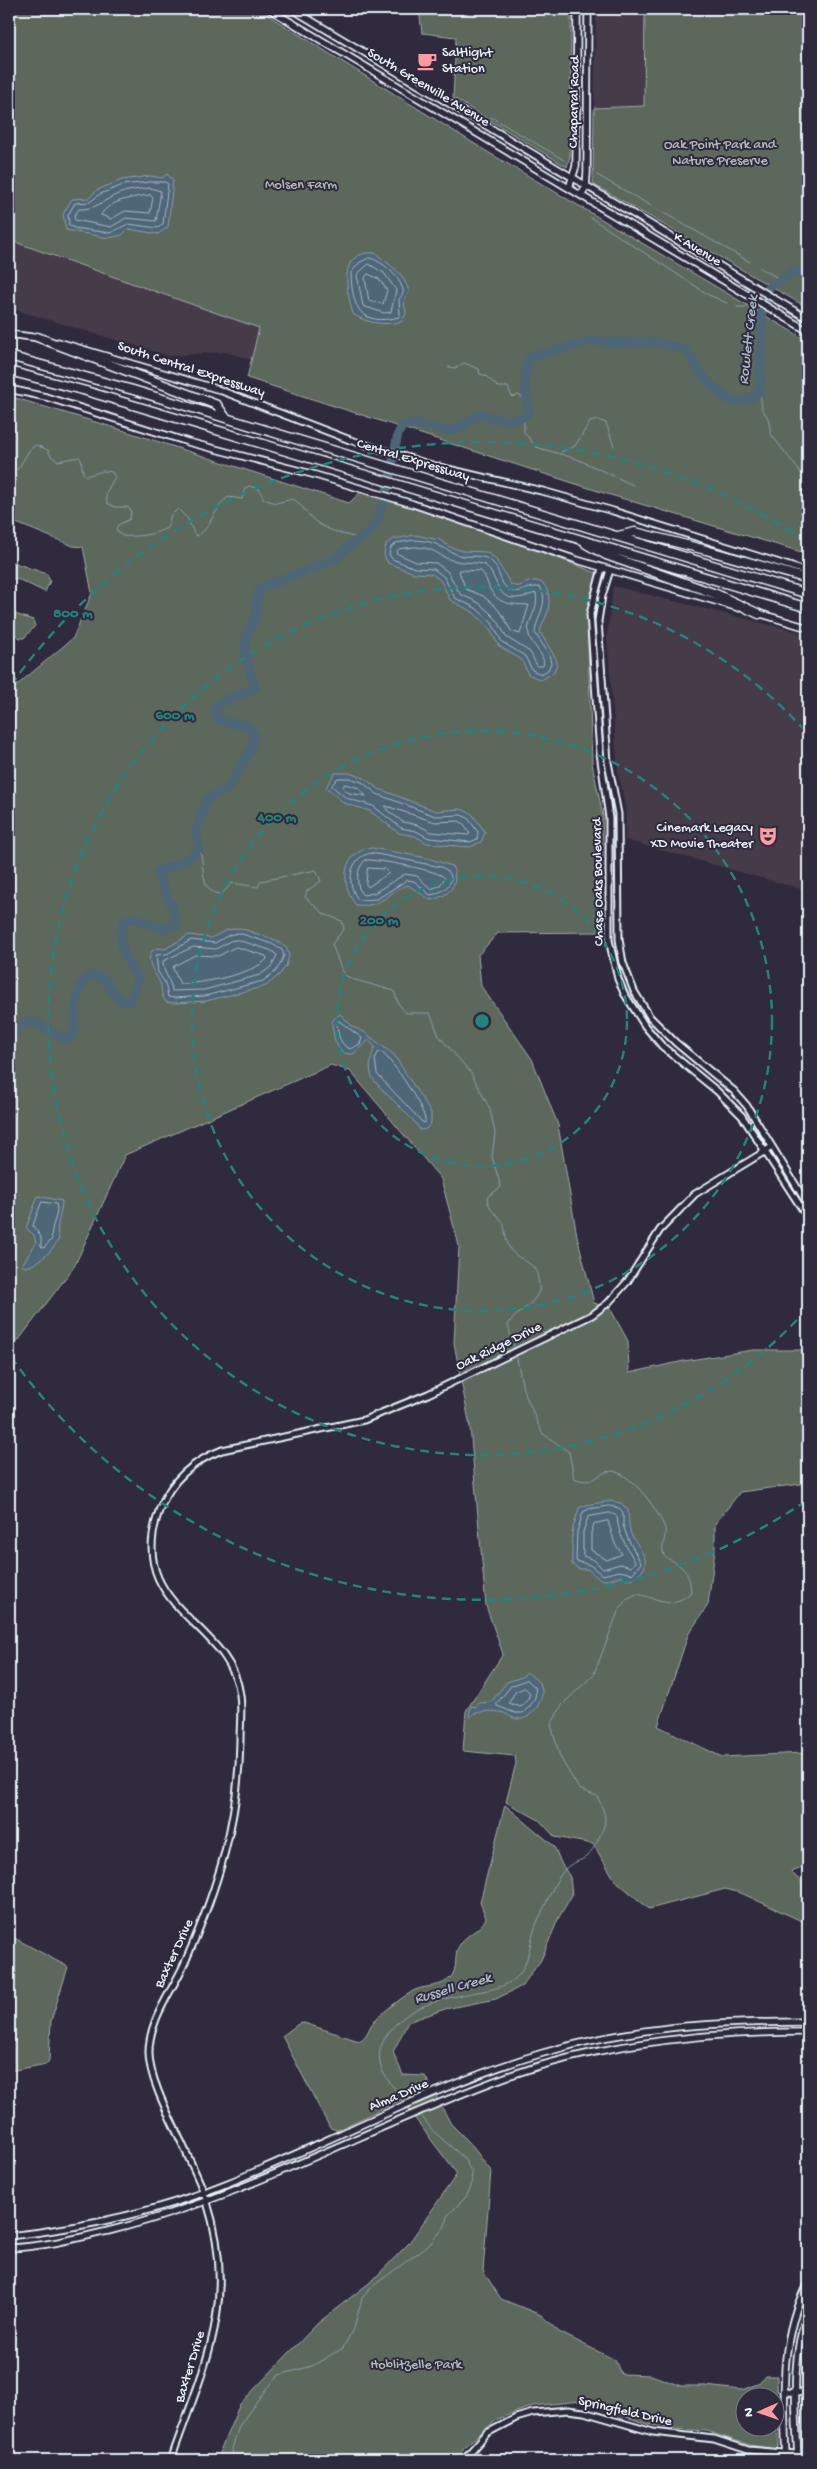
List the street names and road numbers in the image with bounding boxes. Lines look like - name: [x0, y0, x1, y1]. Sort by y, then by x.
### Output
- street label: South Greenville Avenue: [364, 45, 493, 132]
- street label: Chaparral Road: [566, 54, 584, 148]
- street label: K Avenue: [670, 229, 725, 271]
- street label: South Central Expressway: [115, 338, 267, 402]
- street label: Central Expressway: [354, 436, 472, 486]
- street label: Chase Oaks Boulevard: [589, 816, 609, 946]
- street label: Oak Ridge Drive: [453, 1319, 545, 1375]
- street label: Baxter Drive: [151, 1916, 199, 1992]
- street label: Alma Drive: [367, 2076, 432, 2116]
- street label: Baxter Drive: [172, 2328, 210, 2406]
- street label: Springfield Drive: [576, 2393, 674, 2431]

